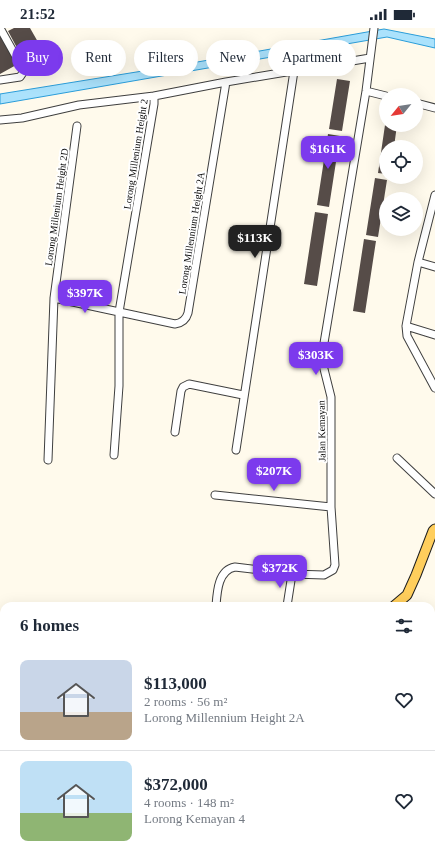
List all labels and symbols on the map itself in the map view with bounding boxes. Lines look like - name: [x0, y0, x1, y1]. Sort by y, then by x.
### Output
- north arrow: [379, 88, 423, 132]
- street label: Lorong Millenium Height 2: [121, 98, 150, 210]
- pin: $161K: [300, 136, 356, 170]
- street label: Lorong Millenium Height 2D: [43, 148, 70, 267]
- street label: Lorong Millennium Height 2A: [176, 170, 207, 295]
- pin: $113K: [227, 225, 283, 259]
- pin: $397K: [57, 280, 113, 314]
- pin: $303K: [288, 342, 344, 376]
- street label: Jalan Kemayan: [315, 400, 328, 462]
- pin: $207K: [246, 458, 302, 492]
- pin: $372K: [252, 555, 308, 589]

